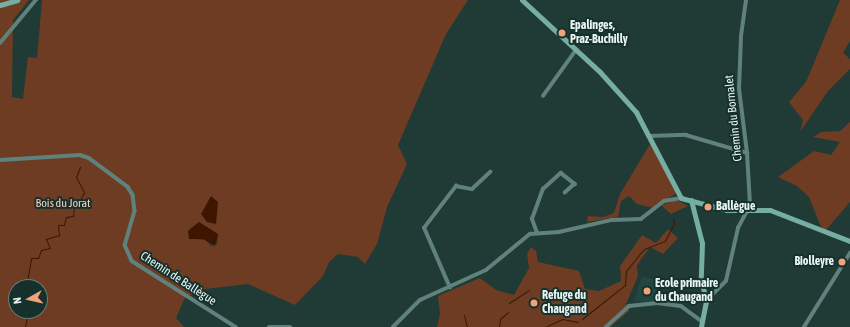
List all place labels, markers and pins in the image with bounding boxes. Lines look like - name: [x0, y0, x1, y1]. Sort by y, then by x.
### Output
- place label: Epalinges, Praz-Buchilly: [570, 19, 628, 47]
- marker: Epalinges, Praz-Buchilly: [557, 28, 567, 38]
- place label: Ballègue: [716, 200, 755, 214]
- marker: Ballègue: [703, 202, 713, 212]
- place label: Biolleyre: [794, 255, 834, 269]
- marker: Biolleyre: [837, 257, 847, 267]
- place label: Ecole primaire du Chaugand: [655, 277, 718, 305]
- marker: Ecole primaire du Chaugand: [642, 286, 652, 296]
- place label: Refuge du Chaugand: [542, 289, 587, 317]
- marker: Refuge du Chaugand: [529, 298, 539, 308]

